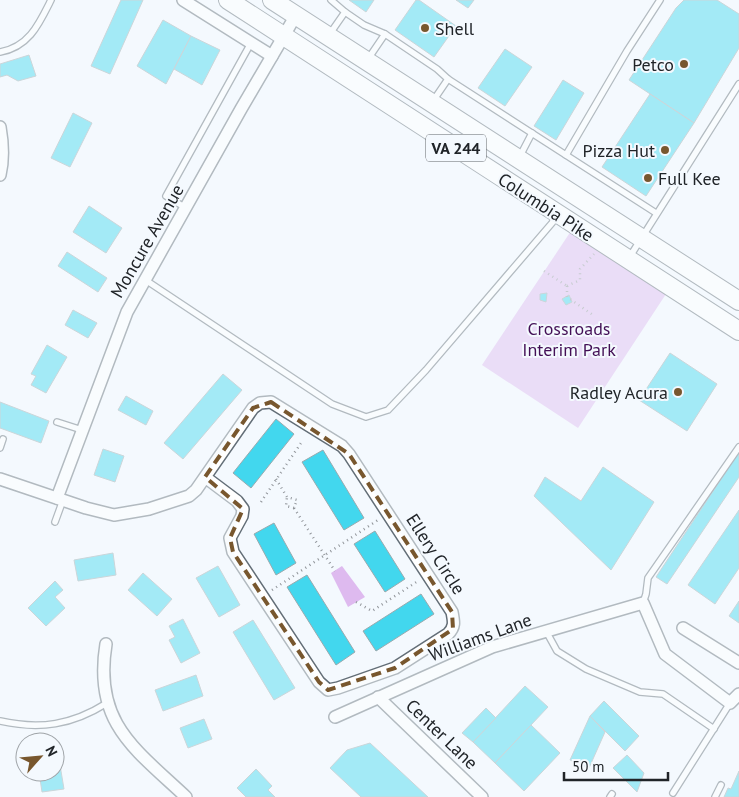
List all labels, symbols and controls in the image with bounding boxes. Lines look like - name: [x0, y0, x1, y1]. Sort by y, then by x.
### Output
- place label: Shell: [435, 17, 475, 40]
- marker: Shell: [419, 22, 431, 34]
- place label: Petco: [632, 53, 674, 76]
- marker: Petco: [678, 58, 690, 70]
- road number: VA 244: [426, 134, 486, 162]
- place label: Pizza Hut: [582, 139, 655, 162]
- marker: Pizza Hut: [659, 144, 671, 156]
- place label: Full Kee: [658, 167, 721, 190]
- street label: Columbia Pike: [494, 168, 598, 246]
- marker: Full Kee: [642, 172, 654, 184]
- street label: Moncure Avenue: [105, 180, 189, 302]
- park label: Crossroads Interim Park: [522, 317, 616, 361]
- place label: Radley Acura: [570, 381, 668, 404]
- marker: Radley Acura: [672, 386, 684, 398]
- street label: Ellery Circle: [401, 509, 471, 599]
- street label: Williams Lane: [425, 608, 535, 666]
- street label: Center Lane: [401, 694, 483, 774]
- north arrow: [15, 732, 65, 782]
- text: N: [41, 743, 62, 759]
- scale bar: [564, 750, 668, 782]
- text: 50 m: [572, 757, 605, 776]

